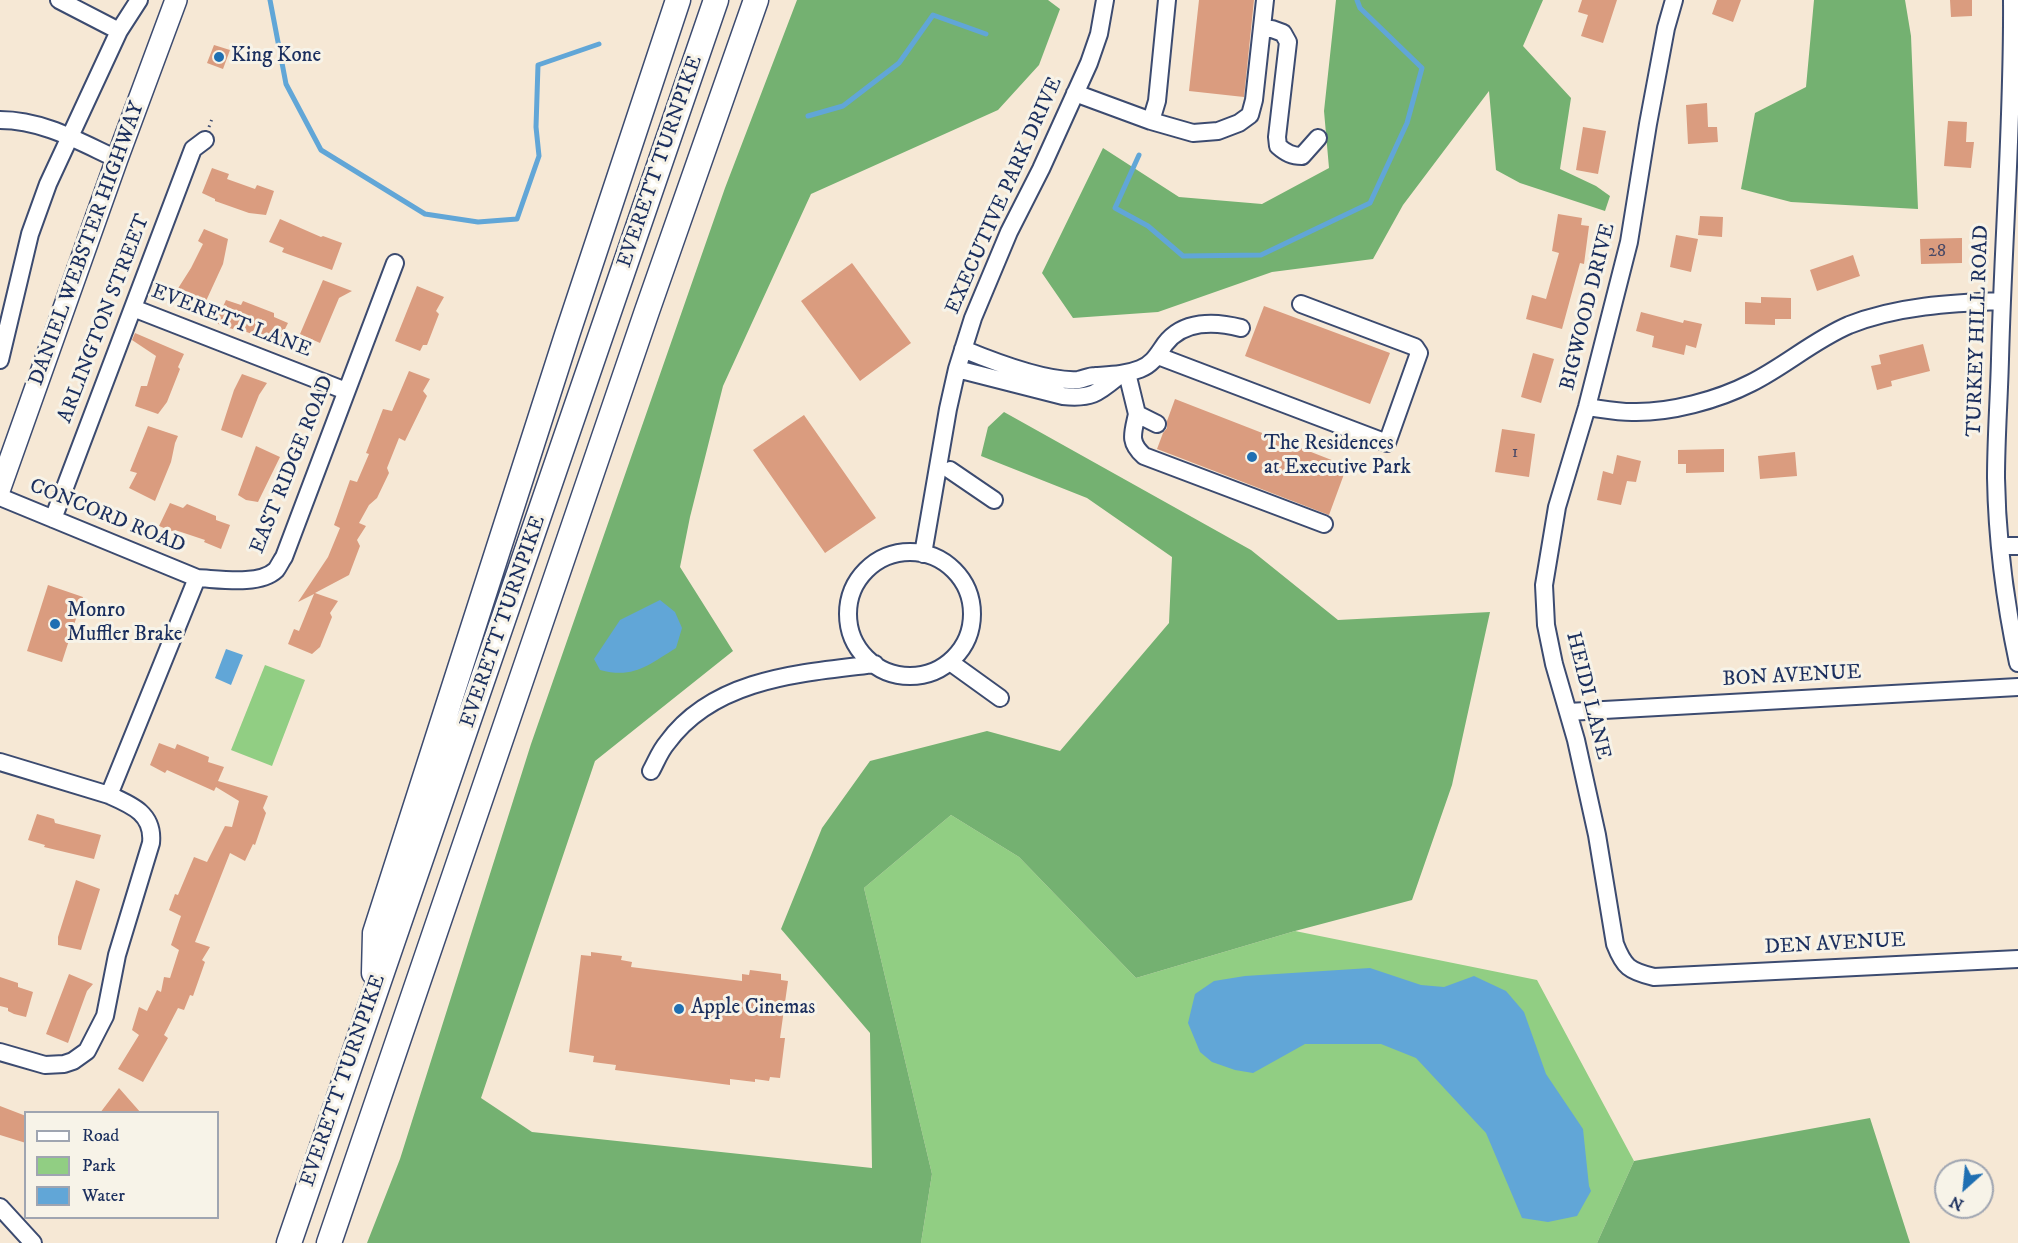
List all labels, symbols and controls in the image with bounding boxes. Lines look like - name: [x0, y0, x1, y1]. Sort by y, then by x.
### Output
- place label: King Kone: [231, 44, 321, 70]
- marker: King Kone: [212, 50, 226, 64]
- street label: EVERETT TURNPIKE: [613, 53, 709, 271]
- street label: EXECUTIVE PARK DRIVE: [941, 74, 1069, 318]
- street label: DANIEL WEBSTER HIGHWAY: [25, 99, 151, 389]
- street label: ARLINGTON STREET: [54, 211, 156, 427]
- street label: BIGWOOD DRIVE: [1556, 221, 1622, 393]
- street label: TURKEY HILL ROAD: [1963, 225, 1995, 437]
- house number: 28: [1928, 241, 1946, 263]
- street label: EVERETT LANE: [147, 280, 315, 364]
- street label: EAST RIDGE ROAD: [246, 372, 340, 558]
- place label: The Residences at Executive Park: [1264, 432, 1411, 482]
- house number: 1: [1512, 442, 1518, 464]
- marker: The Residences at Executive Park: [1245, 450, 1259, 464]
- street label: CONCORD ROAD: [25, 474, 189, 560]
- street label: EVERETT TURNPIKE: [456, 513, 552, 731]
- place label: Monro Muffler Brake: [67, 599, 183, 649]
- marker: Monro Muffler Brake: [48, 617, 62, 631]
- street label: HEIDI LANE: [1559, 630, 1615, 762]
- street label: BON AVENUE: [1722, 661, 1862, 693]
- street label: DEN AVENUE: [1764, 929, 1906, 961]
- street label: EVERETT TURNPIKE: [296, 972, 392, 1190]
- place label: Apple Cinemas: [691, 996, 815, 1022]
- marker: Apple Cinemas: [672, 1002, 686, 1016]
- legend: [24, 1111, 219, 1219]
- text: Road: [82, 1125, 119, 1147]
- text: Park: [82, 1155, 116, 1177]
- north arrow: [1934, 1159, 1994, 1219]
- text: Water: [82, 1185, 125, 1207]
- text: N: [1946, 1191, 1967, 1215]

